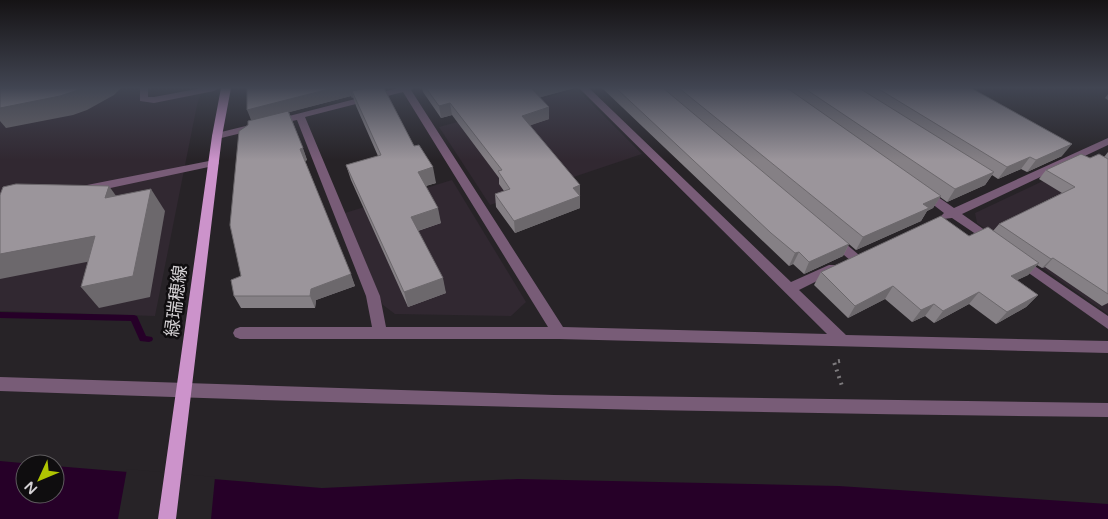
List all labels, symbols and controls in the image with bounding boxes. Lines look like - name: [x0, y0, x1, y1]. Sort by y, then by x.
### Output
- street label: 緑瑞穂線: [161, 264, 191, 338]
- north arrow: [15, 454, 65, 504]
- text: N: [21, 478, 41, 498]

